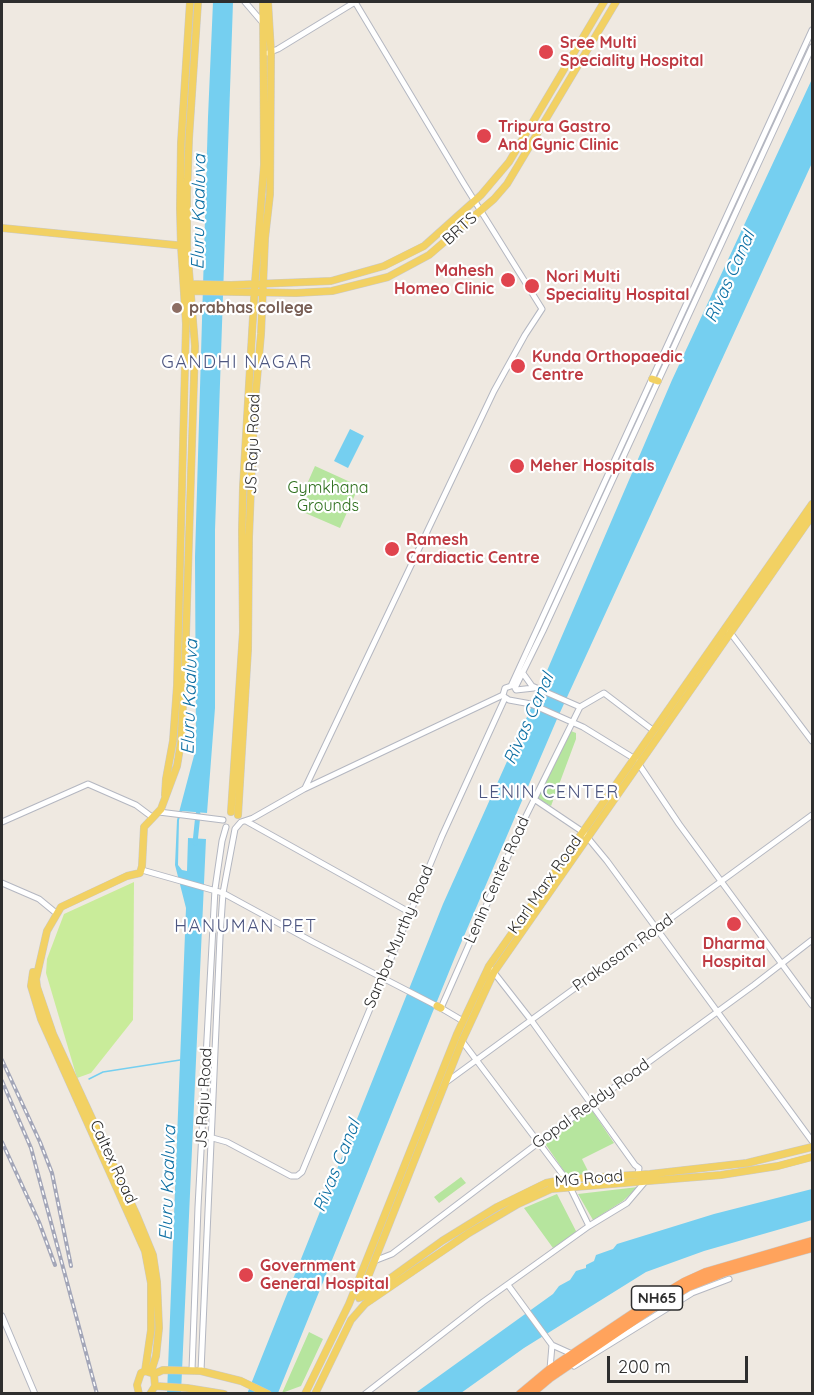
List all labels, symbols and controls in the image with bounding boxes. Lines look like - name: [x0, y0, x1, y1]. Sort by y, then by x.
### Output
- place label: Sree Multi Speciality Hospital: [560, 33, 704, 71]
- marker: Sree Multi Speciality Hospital: [537, 43, 555, 61]
- place label: Tripura Gastro And Gynic Clinic: [498, 117, 619, 155]
- marker: Tripura Gastro And Gynic Clinic: [475, 127, 493, 145]
- water label: Eluru Kaaluva: [187, 154, 211, 270]
- street label: BRTS: [439, 209, 481, 249]
- water label: Rivas Canal: [700, 228, 760, 326]
- place label: Mahesh Homeo Clinic: [394, 261, 494, 299]
- place label: Nori Multi Speciality Hospital: [546, 267, 690, 305]
- marker: Mahesh Homeo Clinic: [499, 271, 517, 289]
- marker: Nori Multi Speciality Hospital: [523, 277, 541, 295]
- place label: prabhas college: [189, 298, 313, 318]
- marker: prabhas college: [170, 301, 184, 315]
- place label: Kunda Orthopaedic Centre: [532, 347, 682, 385]
- district label: GANDHI NAGAR: [161, 352, 313, 374]
- marker: Kunda Orthopaedic Centre: [509, 357, 527, 375]
- street label: JS Raju Road: [242, 393, 264, 495]
- place label: Meher Hospitals: [530, 456, 654, 476]
- marker: Meher Hospitals: [508, 457, 526, 475]
- park label: Gymkhana Grounds: [287, 478, 369, 516]
- place label: Ramesh Cardiactic Centre: [406, 530, 540, 568]
- marker: Ramesh Cardiactic Centre: [383, 540, 401, 558]
- water label: Eluru Kaaluva: [177, 639, 203, 755]
- water label: Rivas Canal: [499, 670, 559, 768]
- district label: LENIN CENTER: [478, 782, 620, 804]
- street label: Lenin Center Road: [460, 813, 534, 947]
- street label: Karl Marx Road: [504, 832, 586, 938]
- street label: Samba Murthy Road: [360, 863, 438, 1011]
- street label: Prakasam Road: [569, 910, 677, 996]
- marker: Dharma Hospital: [725, 915, 743, 933]
- district label: HANUMAN PET: [174, 916, 318, 938]
- place label: Dharma Hospital: [702, 934, 766, 972]
- street label: JS Raju Road: [192, 1047, 216, 1149]
- street label: Gopal Reddy Road: [529, 1055, 653, 1153]
- street label: Caltex Road: [85, 1117, 141, 1207]
- water label: Rivas Canal: [309, 1117, 365, 1215]
- water label: Eluru Kaaluva: [155, 1125, 181, 1241]
- street label: MG Road: [554, 1166, 624, 1192]
- place label: Government General Hospital: [260, 1256, 389, 1294]
- marker: Government General Hospital: [237, 1266, 255, 1284]
- road number: NH65: [632, 1286, 682, 1310]
- scale bar: [610, 1344, 751, 1382]
- text: 200 m: [618, 1355, 671, 1378]

